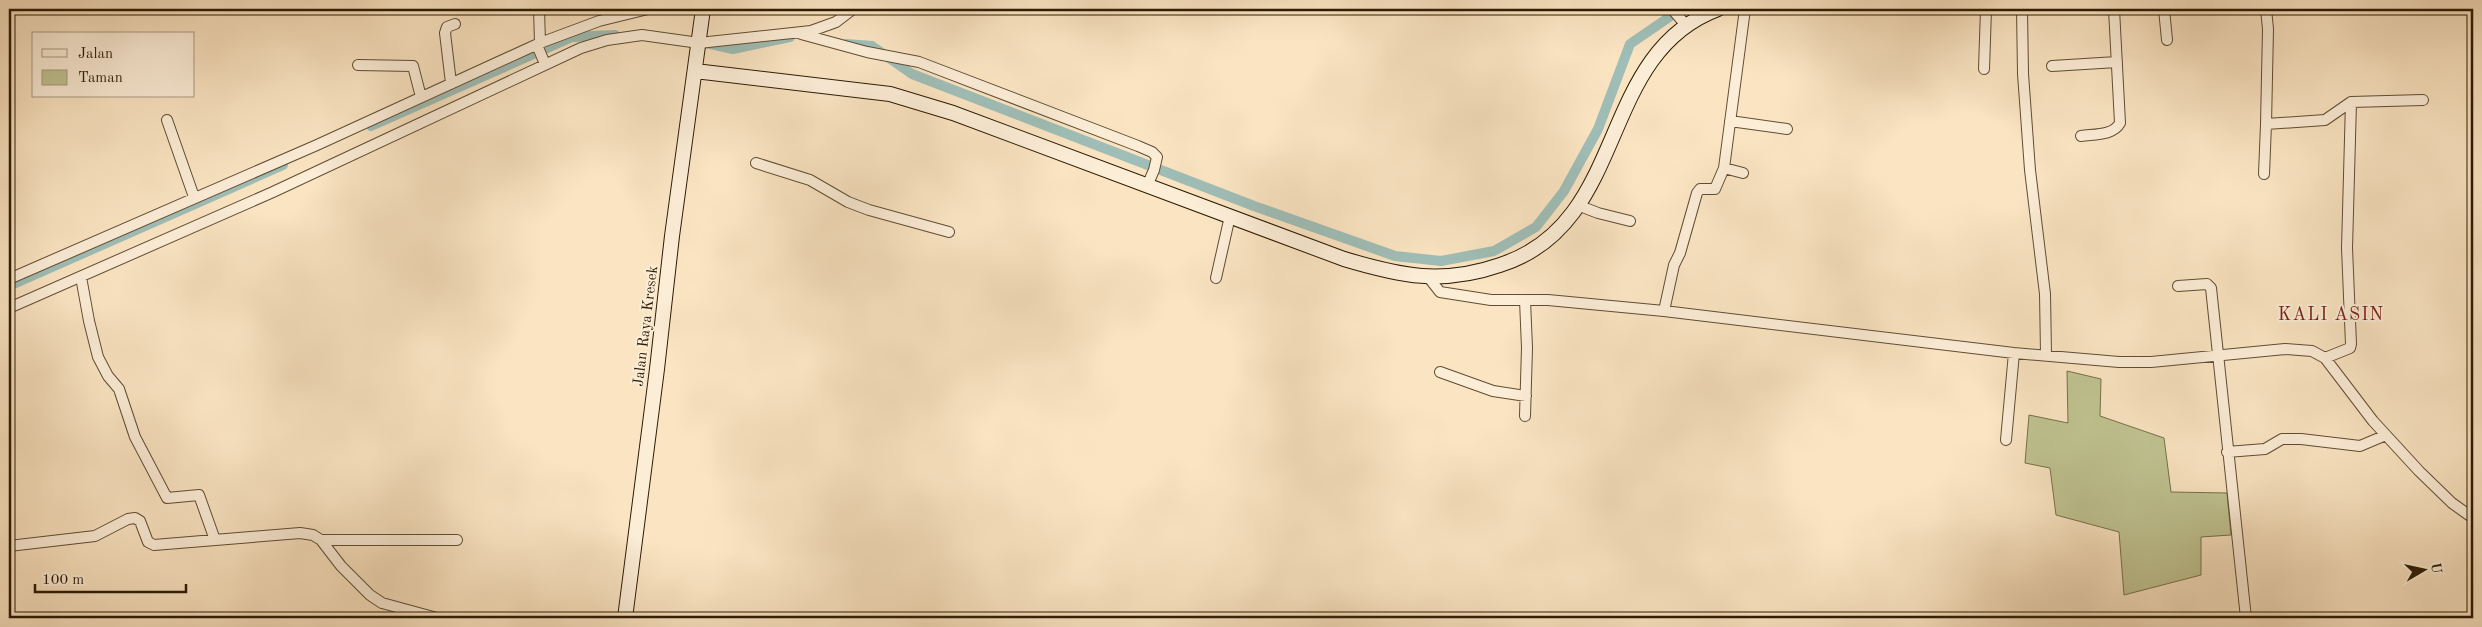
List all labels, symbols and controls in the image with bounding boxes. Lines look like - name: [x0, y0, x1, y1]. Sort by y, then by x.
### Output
- legend: [32, 32, 195, 98]
- text: Jalan: [78, 47, 113, 62]
- text: Taman: [78, 71, 123, 86]
- street label: Jalan Raya Kresek: [632, 265, 661, 388]
- district label: KALI ASIN: [2278, 306, 2384, 324]
- north arrow: [2400, 544, 2450, 594]
- scale bar: [35, 562, 186, 594]
- text: U: [2428, 562, 2444, 575]
- text: 100 m: [42, 573, 84, 588]

